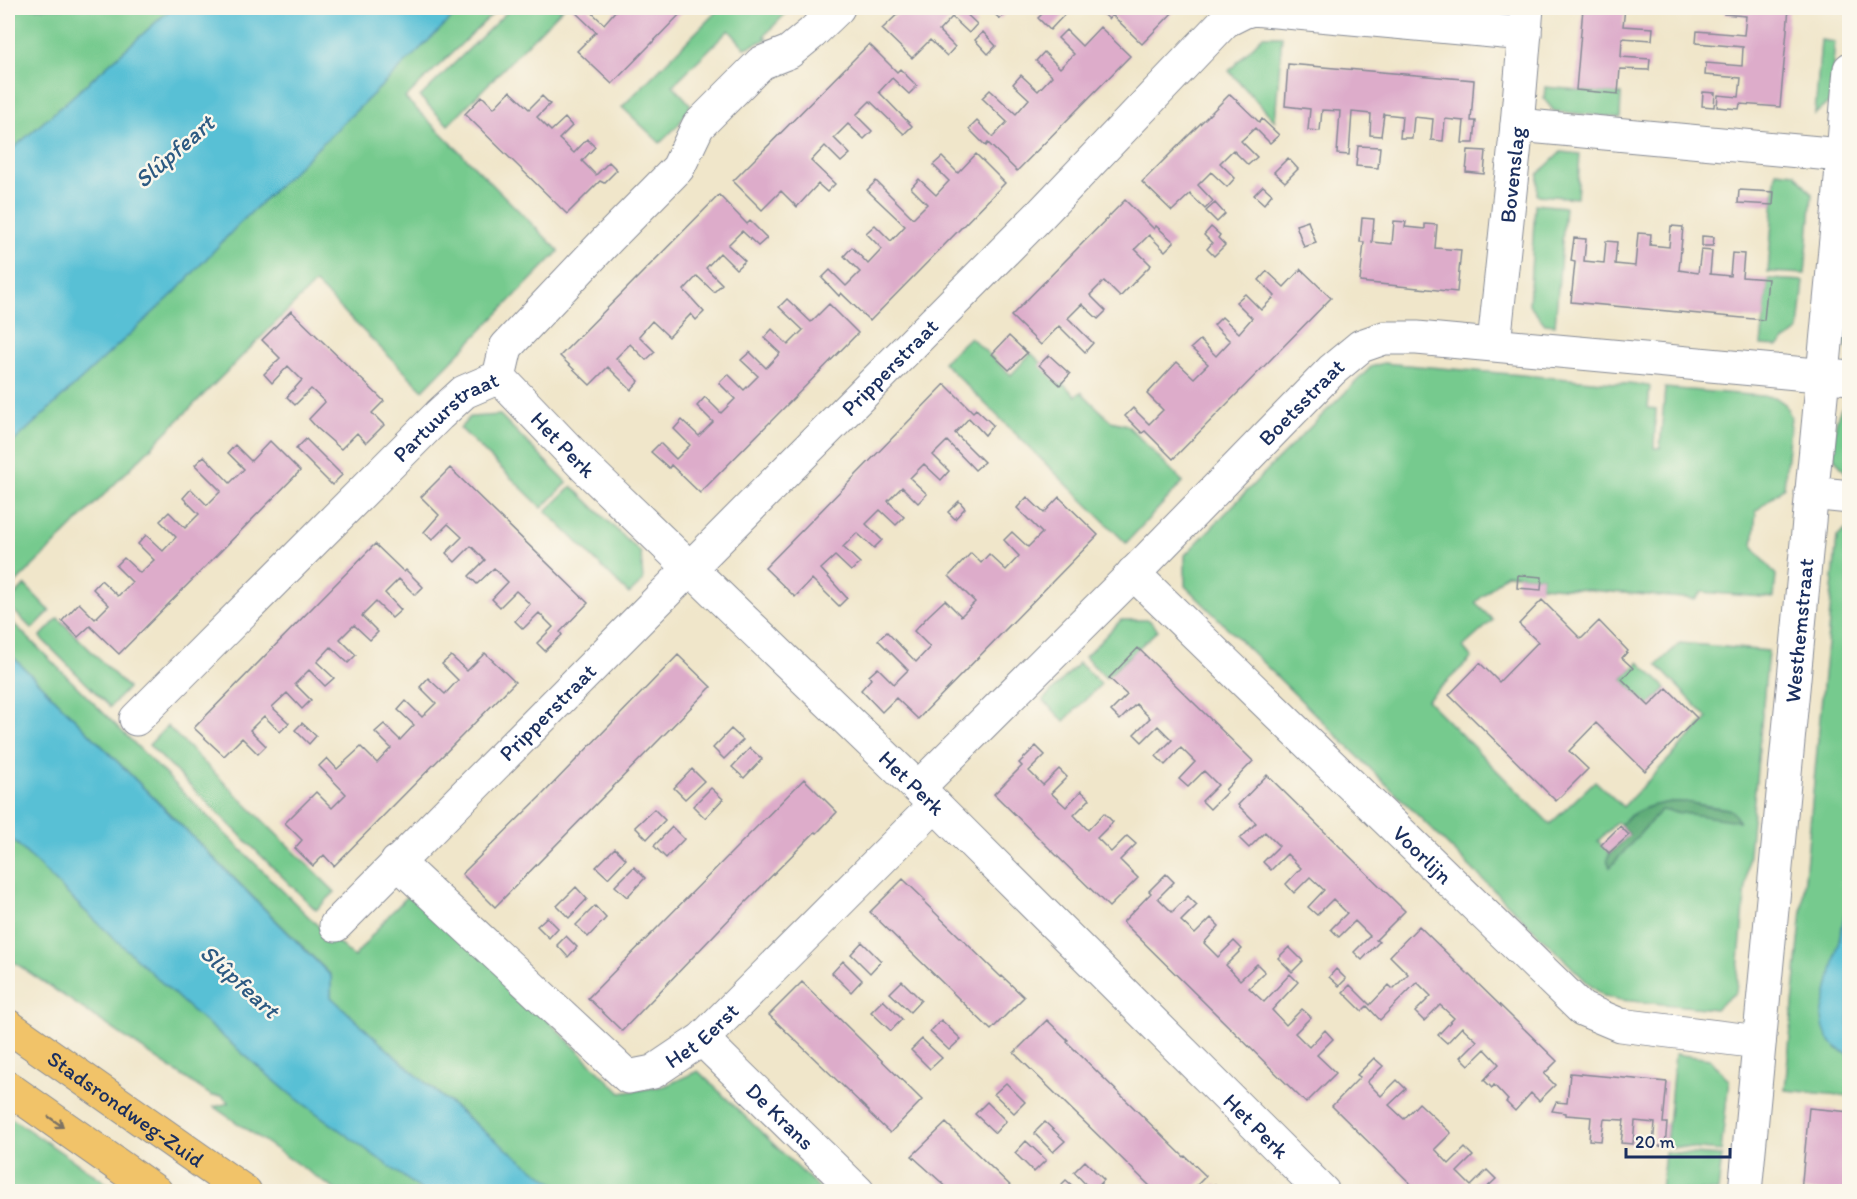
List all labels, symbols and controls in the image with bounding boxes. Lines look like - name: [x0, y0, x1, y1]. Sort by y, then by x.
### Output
- water label: Slûpfeart: [128, 107, 221, 194]
- street label: Bovenslag: [1493, 125, 1530, 224]
- street label: Pripperstraat: [835, 312, 944, 421]
- street label: Boetsstraat: [1252, 352, 1349, 451]
- street label: Partuurstraat: [387, 365, 503, 467]
- street label: Het Perk: [525, 405, 602, 484]
- street label: Westhemstraat: [1778, 557, 1819, 704]
- street label: Pripperstraat: [493, 658, 601, 766]
- street label: Het Perk: [873, 744, 951, 821]
- street label: Voorlijn: [1387, 819, 1459, 890]
- water label: Slûpfeart: [195, 938, 287, 1025]
- street label: Het Eerst: [659, 997, 744, 1074]
- street label: Stadsrondweg-Zuid: [42, 1044, 210, 1173]
- street label: De Krans: [741, 1077, 820, 1155]
- street label: Het Perk: [1218, 1087, 1295, 1164]
- one-way arrow: [47, 1116, 63, 1128]
- scale bar: [1626, 1121, 1730, 1159]
- text: 20 m: [1635, 1131, 1675, 1153]

